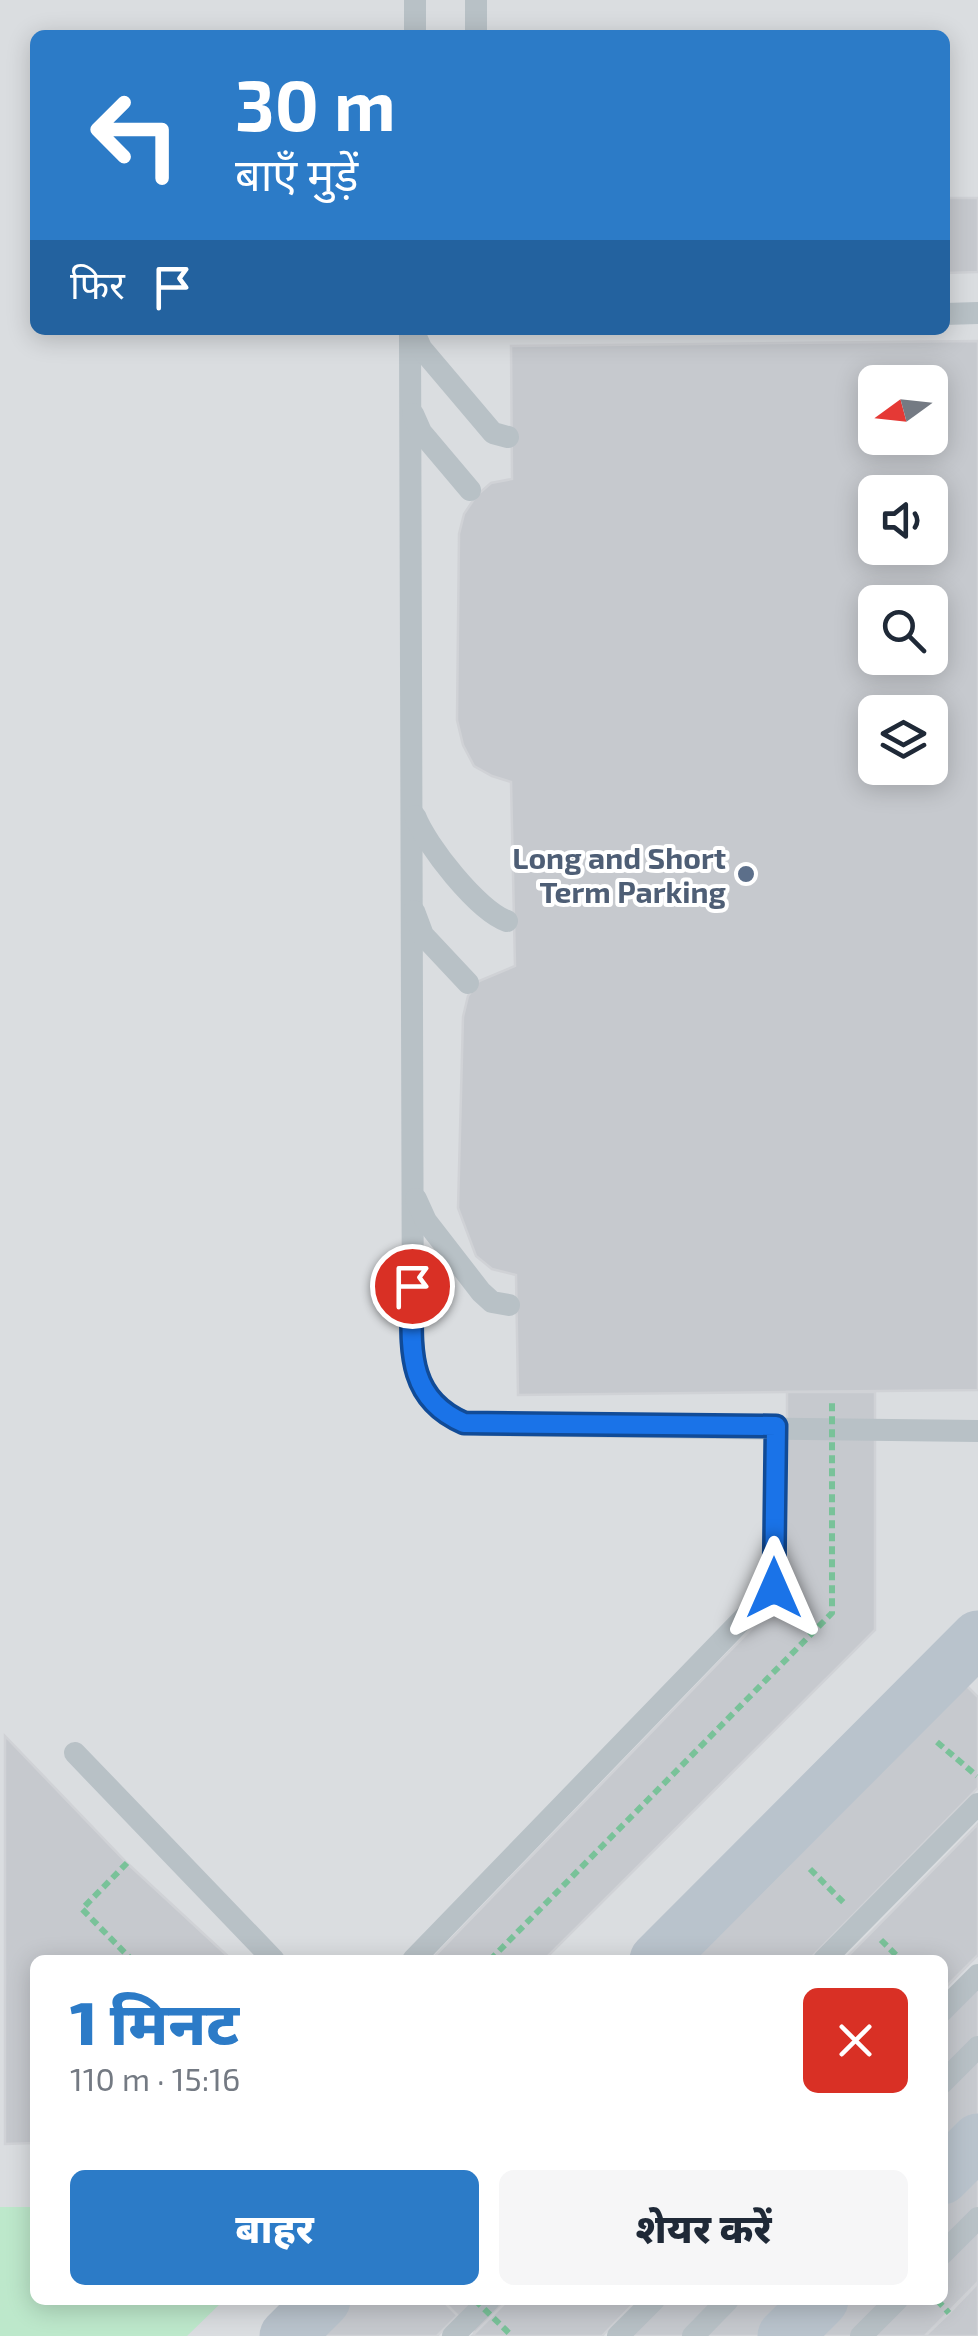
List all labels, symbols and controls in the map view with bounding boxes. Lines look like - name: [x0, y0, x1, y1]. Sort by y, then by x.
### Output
- text: 30 m: [235, 61, 396, 145]
- icon: left: [70, 70, 200, 200]
- text: बाएँ मुड़ें: [235, 146, 358, 200]
- icon: arrive: [145, 260, 200, 315]
- text: फिर: [70, 261, 125, 307]
- north arrow: [858, 365, 948, 455]
- map controls: [858, 365, 948, 785]
- button: sound: [858, 475, 948, 565]
- button: search: [858, 585, 948, 675]
- button: layers: [858, 695, 948, 785]
- place label: Long and Short Term Parking: [512, 839, 727, 909]
- marker: Long and Short Term Parking: [735, 863, 757, 885]
- pin: [370, 1244, 455, 1329]
- icon: arrive: [385, 1259, 440, 1314]
- position arrow: [722, 1536, 826, 1640]
- text: 1 मिनट: [70, 1985, 239, 2057]
- button: close: [803, 1988, 908, 2093]
- text: 110 m · 15:16: [70, 2059, 240, 2097]
- button: बाहर: [70, 2170, 479, 2285]
- button: शेयर करें: [499, 2170, 908, 2285]

